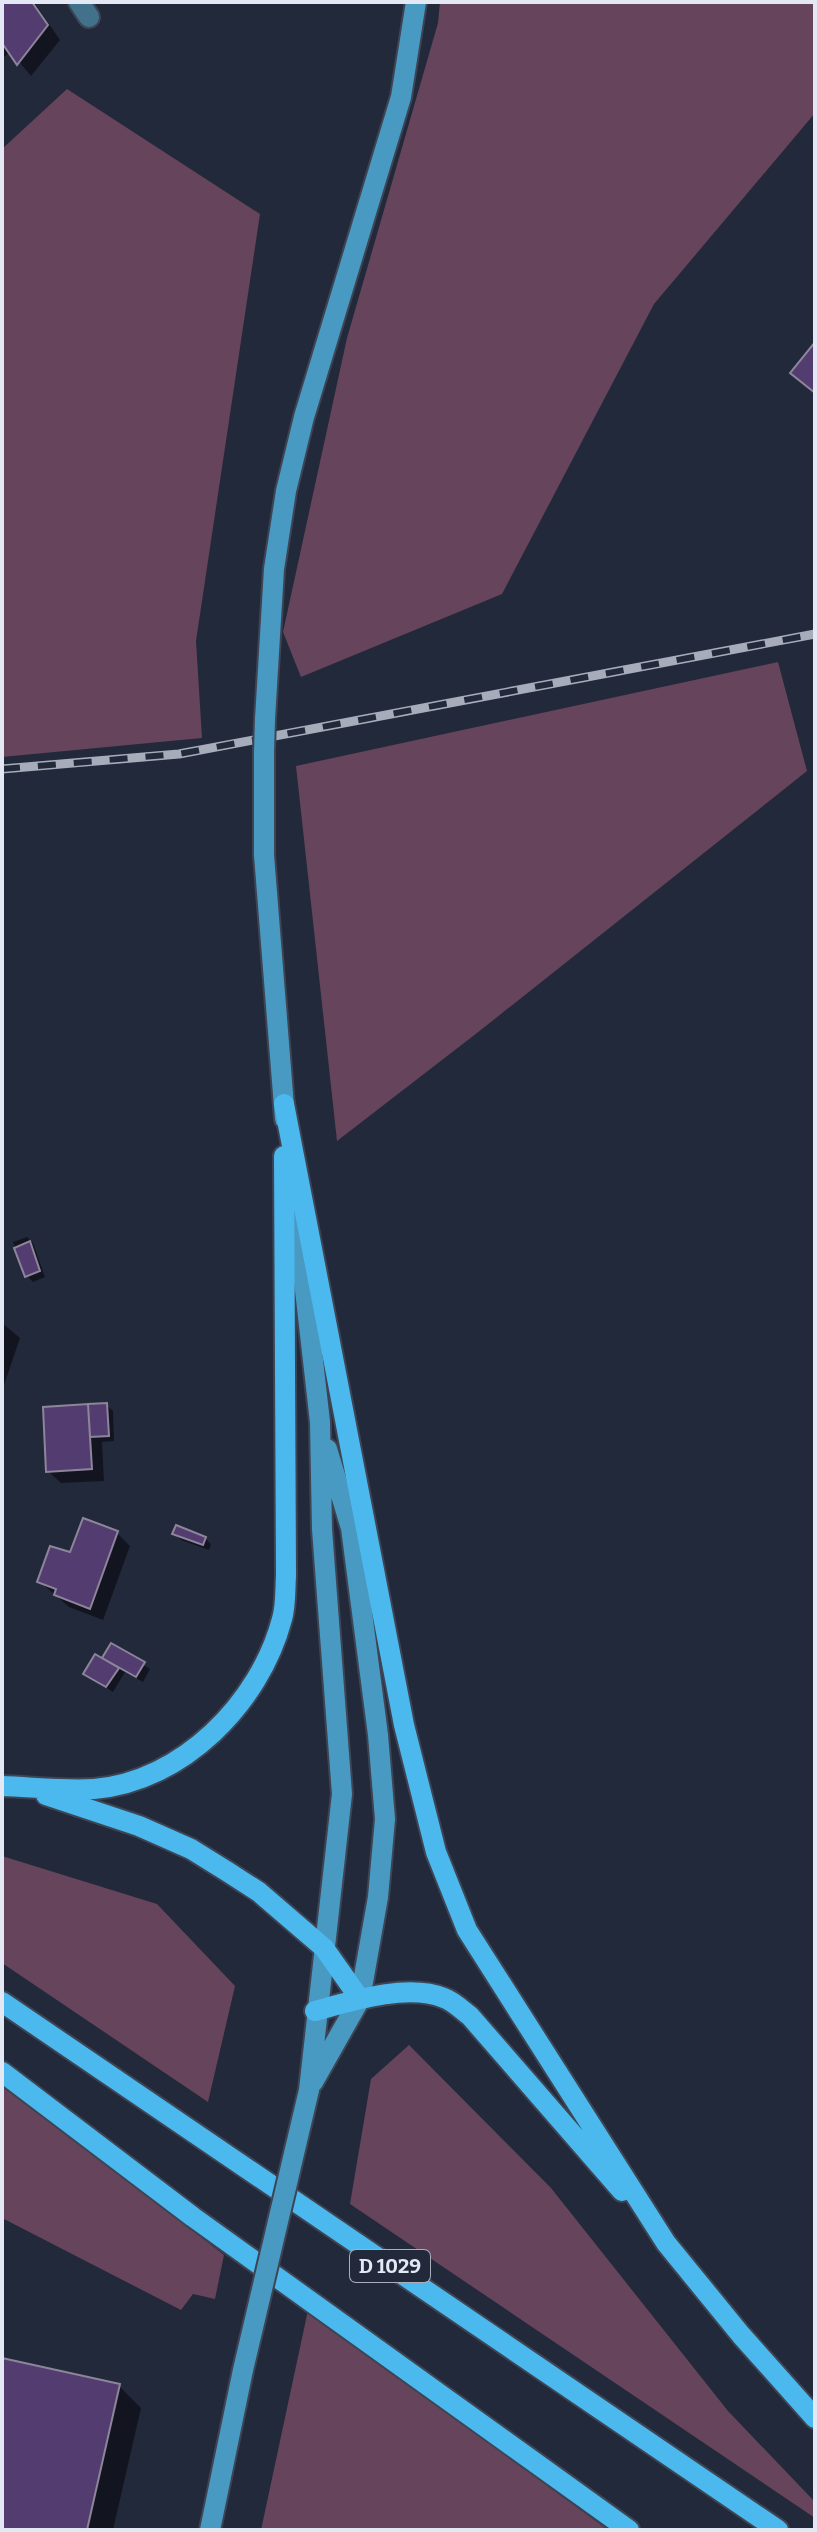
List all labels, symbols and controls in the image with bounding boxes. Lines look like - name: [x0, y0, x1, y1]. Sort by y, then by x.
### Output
- road number: D 1029: [350, 2250, 430, 2282]

